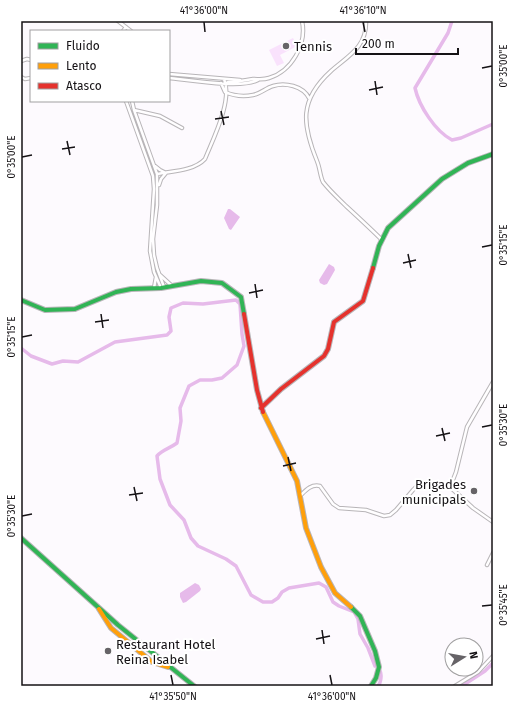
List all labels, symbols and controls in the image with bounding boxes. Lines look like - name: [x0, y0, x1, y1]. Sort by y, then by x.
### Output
- text: 41°36'00"N: [180, 5, 228, 17]
- text: 41°36'10"N: [339, 5, 387, 17]
- legend: [30, 30, 170, 102]
- scale bar: [356, 30, 458, 56]
- text: 200 m: [362, 37, 395, 51]
- text: Fluido: [66, 39, 100, 53]
- place label: Tennis: [294, 39, 332, 54]
- marker: Tennis: [281, 41, 291, 51]
- text: 0°35'00"E: [498, 45, 510, 88]
- text: Lento: [66, 59, 96, 73]
- text: Atasco: [66, 79, 102, 93]
- text: 0°35'00"E: [6, 136, 18, 179]
- text: 0°35'15"E: [498, 224, 510, 266]
- text: 0°35'15"E: [6, 316, 18, 358]
- text: 0°35'30"E: [498, 404, 510, 446]
- place label: Brigades municipals: [402, 477, 466, 507]
- marker: Brigades municipals: [469, 486, 479, 496]
- text: 0°35'30"E: [6, 495, 18, 537]
- text: 0°35'45"E: [498, 584, 510, 626]
- place label: Restaurant Hotel Reina Isabel: [116, 637, 215, 667]
- north arrow: [444, 637, 484, 677]
- marker: Restaurant Hotel Reina Isabel: [103, 646, 113, 656]
- text: N: [466, 650, 480, 660]
- text: 41°35'50"N: [149, 691, 197, 703]
- text: 41°36'00"N: [308, 691, 356, 703]

